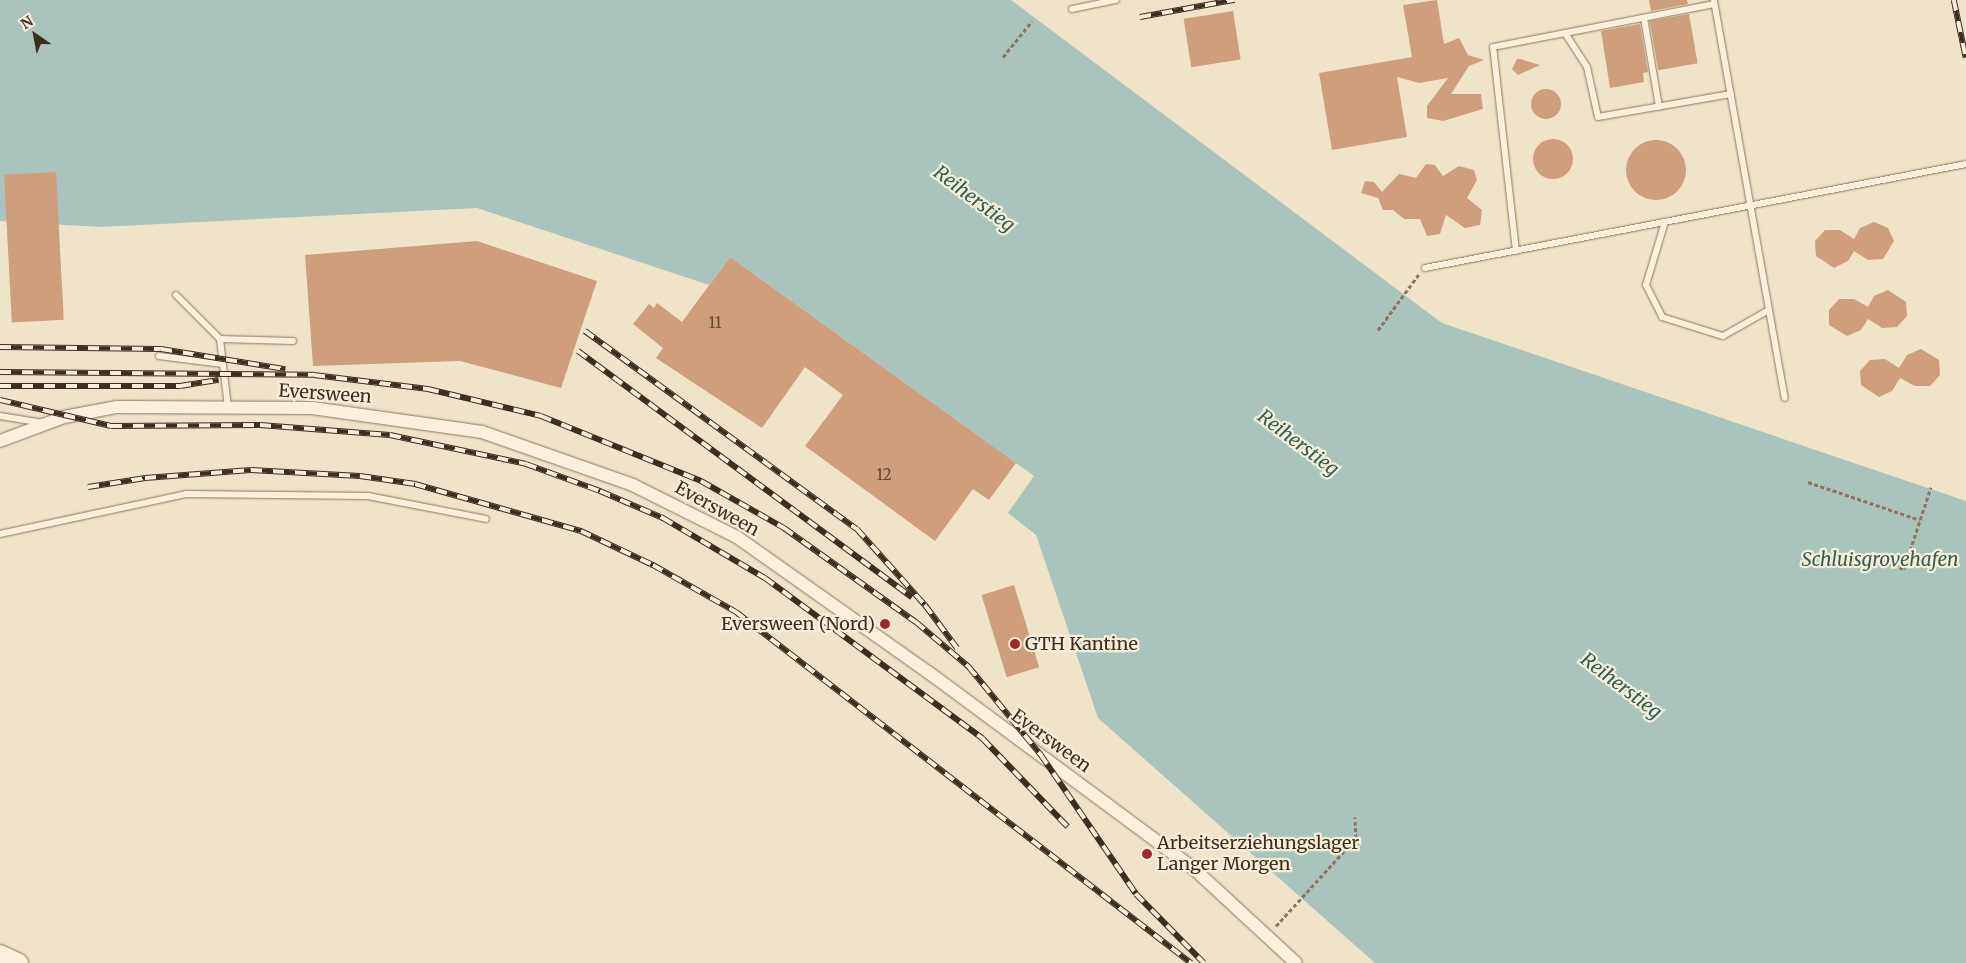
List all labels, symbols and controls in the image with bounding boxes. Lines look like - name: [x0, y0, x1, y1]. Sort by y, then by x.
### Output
- north arrow: [10, 10, 60, 60]
- text: N: [17, 12, 36, 33]
- water label: Reiherstieg: [929, 161, 1019, 237]
- house number: 11: [708, 314, 722, 332]
- street label: Eversween: [278, 380, 372, 408]
- water label: Reiherstieg: [1253, 405, 1343, 481]
- house number: 12: [876, 466, 892, 484]
- street label: Eversween: [671, 477, 763, 541]
- water label: Schluisgrovehafen: [1801, 549, 1959, 571]
- place label: Eversween (Nord): [721, 613, 875, 635]
- marker: Eversween (Nord): [879, 618, 891, 630]
- place label: GTH Kantine: [1025, 633, 1138, 655]
- marker: GTH Kantine: [1009, 638, 1021, 650]
- water label: Reiherstieg: [1576, 648, 1666, 724]
- street label: Eversween: [1007, 705, 1095, 777]
- place label: Arbeitserziehungslager Langer Morgen: [1157, 833, 1359, 876]
- marker: Arbeitserziehungslager Langer Morgen: [1141, 848, 1153, 860]

